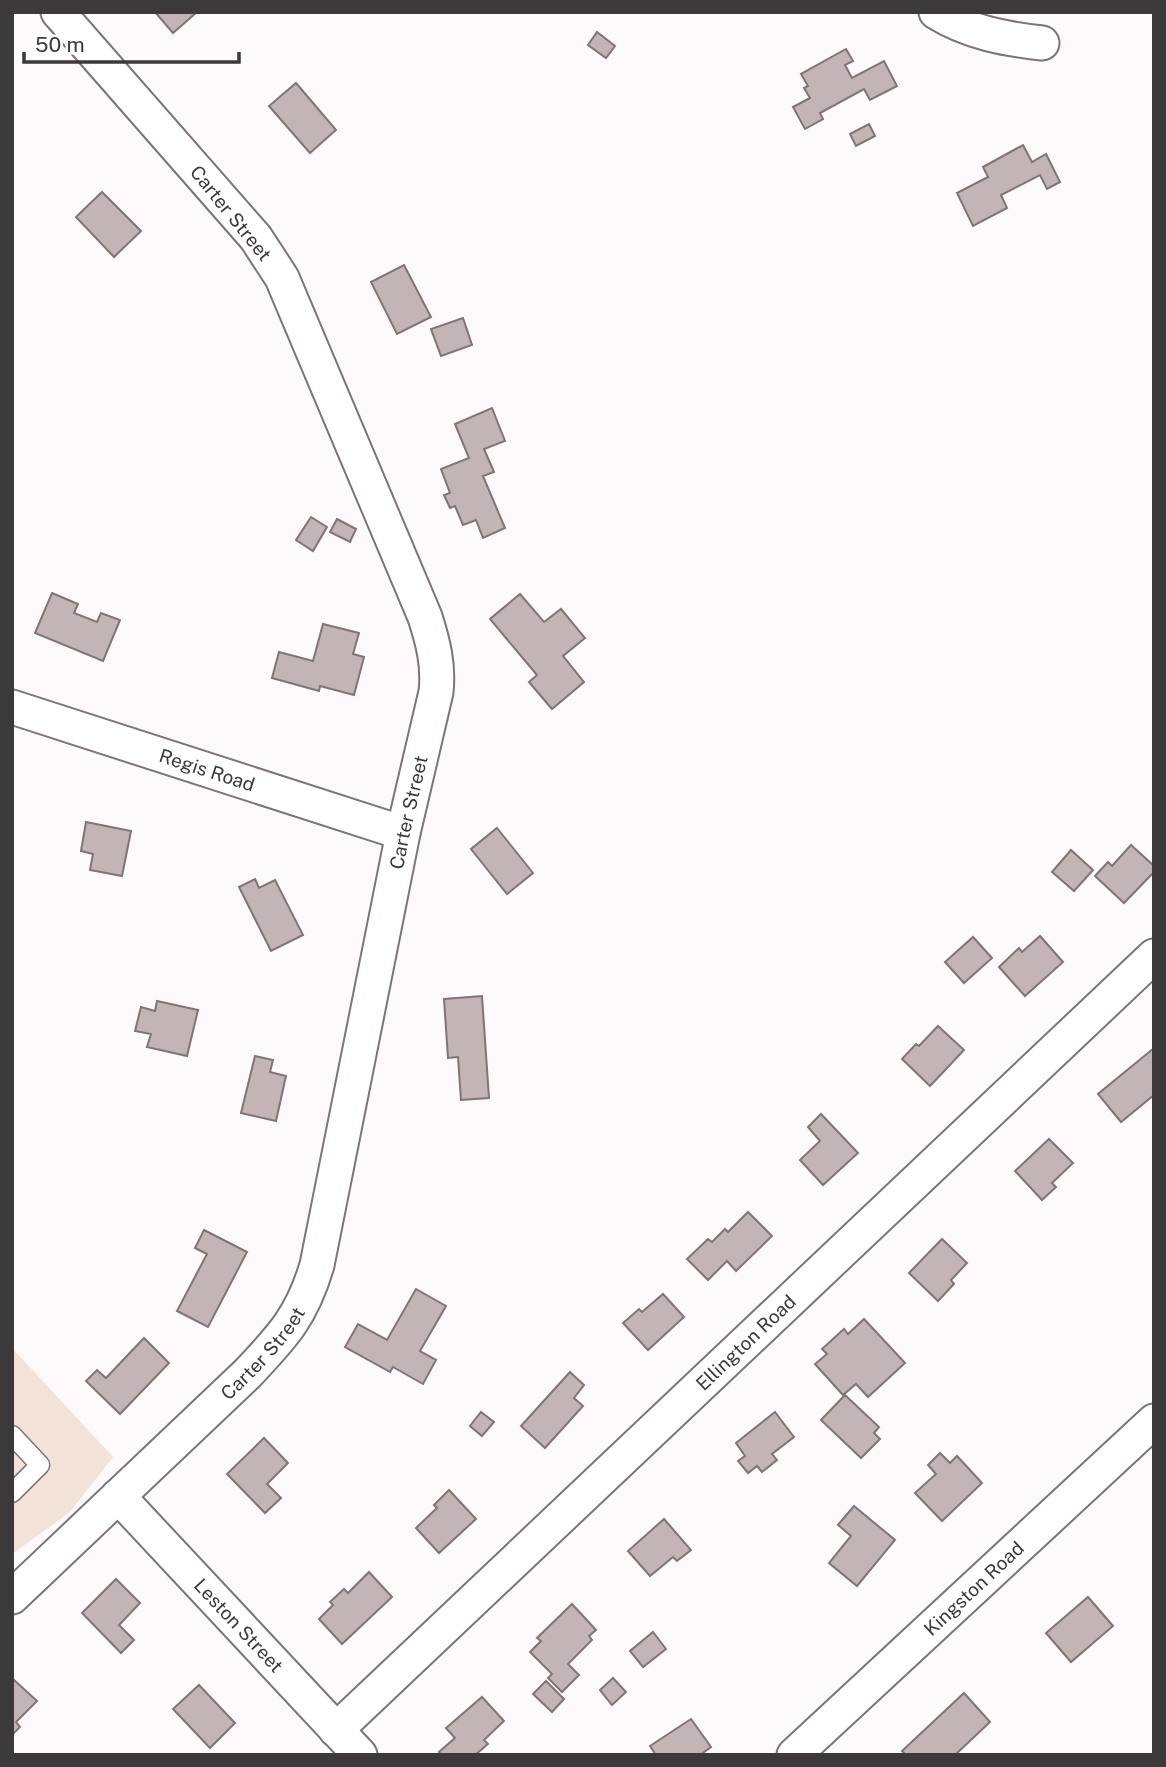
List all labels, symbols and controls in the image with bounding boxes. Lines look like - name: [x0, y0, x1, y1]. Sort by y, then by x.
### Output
- scale bar: [24, 21, 240, 65]
- text: 50 m: [35, 32, 85, 57]
- street label: Carter Street: [186, 161, 276, 265]
- street label: Regis Road: [157, 744, 258, 796]
- street label: Carter Street: [385, 753, 432, 871]
- street label: Ellington Road: [691, 1290, 800, 1395]
- street label: Carter Street: [216, 1303, 309, 1404]
- street label: Kingston Road: [919, 1537, 1028, 1640]
- street label: Leston Street: [190, 1574, 288, 1677]

